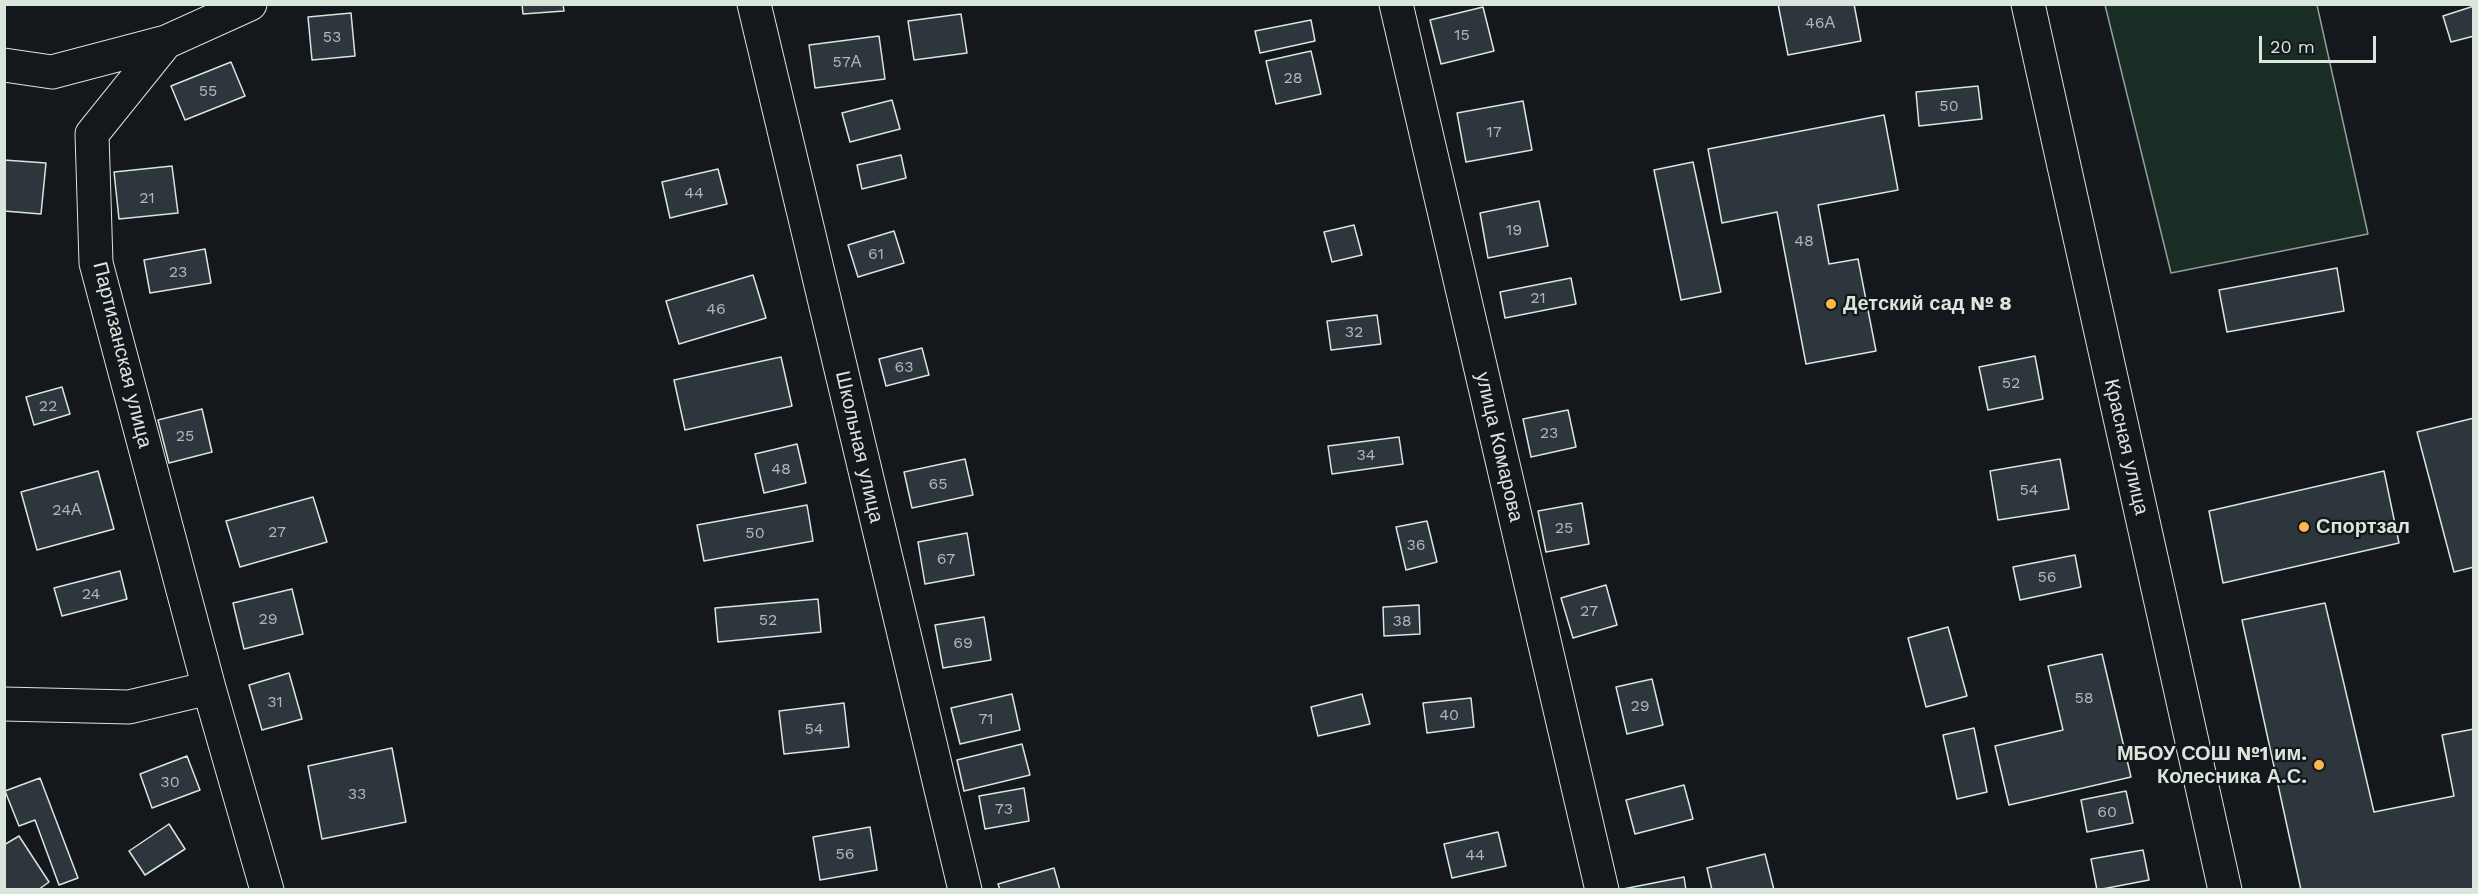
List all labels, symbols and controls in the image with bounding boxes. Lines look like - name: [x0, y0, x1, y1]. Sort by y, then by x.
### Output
- house number: 46А: [1805, 13, 1835, 33]
- scale bar: [2262, 24, 2379, 62]
- house number: 15: [1454, 25, 1470, 45]
- house number: 53: [323, 27, 341, 47]
- text: 20 m: [2270, 36, 2315, 57]
- house number: 57А: [833, 52, 861, 72]
- house number: 28: [1283, 68, 1303, 88]
- house number: 55: [199, 81, 217, 101]
- house number: 50: [1939, 96, 1959, 116]
- house number: 17: [1486, 122, 1502, 142]
- house number: 44: [684, 183, 704, 203]
- house number: 21: [139, 188, 155, 208]
- house number: 19: [1506, 220, 1522, 240]
- house number: 48: [1794, 231, 1814, 251]
- house number: 61: [868, 244, 884, 264]
- street label: Партизанская улица: [87, 260, 157, 450]
- house number: 23: [169, 262, 187, 282]
- house number: 21: [1530, 288, 1546, 308]
- place label: Детский сад № 8: [1843, 292, 2012, 316]
- marker: Детский сад № 8: [1824, 297, 1838, 311]
- house number: 46: [706, 299, 726, 319]
- house number: 32: [1345, 322, 1363, 342]
- house number: 63: [894, 357, 914, 377]
- street label: Школьная улица: [830, 369, 888, 525]
- street label: улица Комарова: [1470, 370, 1528, 524]
- house number: 52: [2002, 373, 2020, 393]
- street label: Красная улица: [2099, 377, 2153, 517]
- house number: 22: [39, 396, 57, 416]
- house number: 23: [1540, 423, 1558, 443]
- house number: 25: [176, 426, 194, 446]
- house number: 34: [1356, 445, 1376, 465]
- house number: 48: [771, 459, 791, 479]
- house number: 65: [928, 474, 948, 494]
- house number: 54: [2019, 480, 2039, 500]
- house number: 24А: [52, 500, 82, 520]
- place label: Спортзал: [2316, 515, 2410, 539]
- house number: 25: [1555, 518, 1573, 538]
- marker: Спортзал: [2297, 520, 2311, 534]
- house number: 27: [268, 522, 286, 542]
- house number: 50: [745, 523, 765, 543]
- house number: 36: [1406, 535, 1426, 555]
- house number: 67: [937, 549, 955, 569]
- house number: 56: [2037, 567, 2057, 587]
- house number: 24: [82, 584, 100, 604]
- house number: 27: [1580, 601, 1598, 621]
- house number: 29: [258, 609, 278, 629]
- house number: 52: [759, 610, 777, 630]
- house number: 38: [1392, 611, 1412, 631]
- house number: 69: [953, 633, 973, 653]
- house number: 58: [2074, 688, 2094, 708]
- house number: 31: [267, 692, 283, 712]
- house number: 29: [1630, 696, 1650, 716]
- house number: 40: [1439, 705, 1459, 725]
- house number: 71: [978, 709, 994, 729]
- house number: 54: [804, 719, 824, 739]
- place label: МБОУ СОШ №1 им. Колесника А.С.: [2117, 742, 2307, 789]
- marker: МБОУ СОШ №1 им. Колесника А.С.: [2312, 758, 2326, 772]
- house number: 30: [160, 772, 180, 792]
- house number: 33: [348, 784, 366, 804]
- house number: 73: [995, 799, 1013, 819]
- house number: 60: [2097, 802, 2117, 822]
- house number: 56: [835, 844, 855, 864]
- house number: 44: [1465, 845, 1485, 865]

